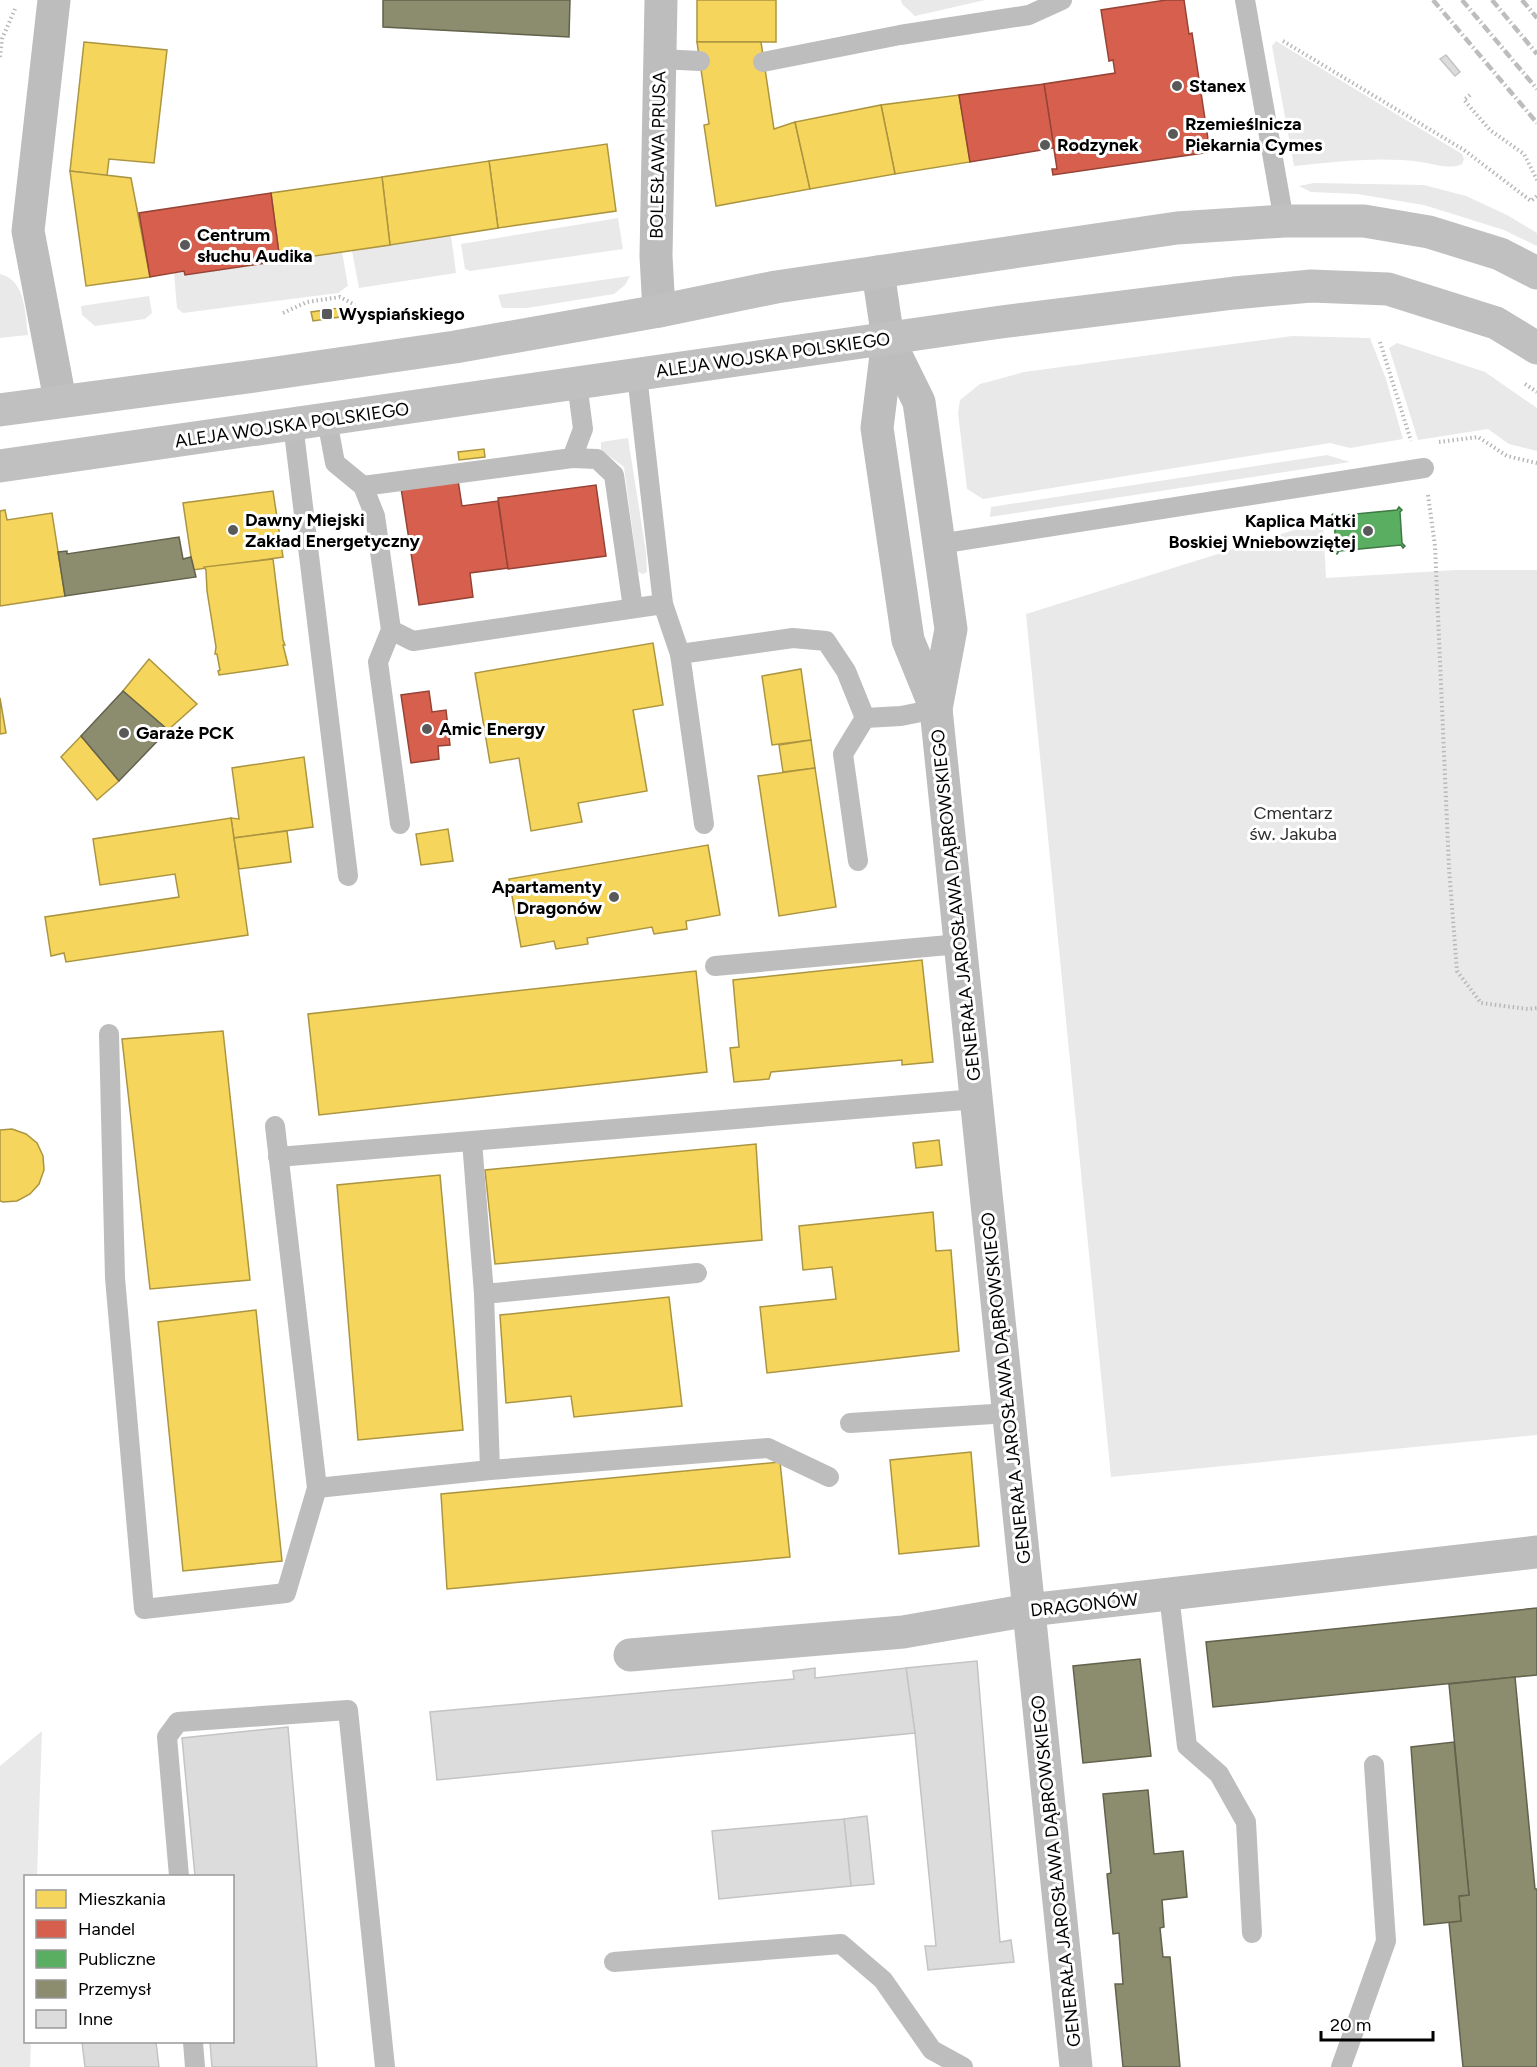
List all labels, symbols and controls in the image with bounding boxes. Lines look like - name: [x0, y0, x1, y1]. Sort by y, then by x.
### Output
- street label: BOLESŁAWA PRUSA: [646, 71, 670, 239]
- place label: Stanex: [1189, 75, 1246, 97]
- marker: Stanex: [1170, 79, 1184, 93]
- place label: Rzemieślnicza Piekarnia Cymes: [1185, 113, 1323, 156]
- marker: Rzemieślnicza Piekarnia Cymes: [1166, 127, 1180, 141]
- place label: Rodzynek: [1057, 134, 1139, 156]
- marker: Rodzynek: [1038, 138, 1052, 152]
- place label: Centrum słuchu Audika: [197, 224, 313, 267]
- marker: Centrum słuchu Audika: [178, 238, 192, 252]
- place label: Wyspiańskiego: [339, 303, 465, 325]
- marker: Wyspiańskiego: [320, 307, 334, 321]
- street label: ALEJA WOJSKA POLSKIEGO: [654, 328, 892, 382]
- street label: ALEJA WOJSKA POLSKIEGO: [173, 398, 411, 452]
- place label: Dawny Miejski Zakład Energetyczny: [245, 509, 421, 552]
- place label: Kaplica Matki Boskiej Wniebowziętej: [1168, 510, 1356, 553]
- marker: Dawny Miejski Zakład Energetyczny: [226, 523, 240, 537]
- marker: Kaplica Matki Boskiej Wniebowziętej: [1361, 524, 1375, 538]
- place label: Amic Energy: [439, 718, 546, 740]
- place label: Garaże PCK: [136, 722, 234, 744]
- marker: Amic Energy: [420, 722, 434, 736]
- marker: Garaże PCK: [117, 726, 131, 740]
- street label: GENERAŁA JAROSŁAWA DĄBROWSKIEGO: [927, 728, 985, 1082]
- park label: Cmentarz św. Jakuba: [1249, 802, 1337, 845]
- place label: Apartamenty Dragonów: [492, 876, 603, 919]
- marker: Apartamenty Dragonów: [607, 890, 621, 904]
- street label: GENERAŁA JAROSŁAWA DĄBROWSKIEGO: [977, 1211, 1035, 1565]
- street label: DRAGONÓW: [1029, 1588, 1140, 1622]
- street label: GENERAŁA JAROSŁAWA DĄBROWSKIEGO: [1027, 1694, 1085, 2048]
- legend: [24, 1875, 234, 2043]
- text: Mieszkania: [78, 1888, 166, 1910]
- text: Handel: [78, 1918, 135, 1940]
- text: Publiczne: [78, 1948, 156, 1970]
- text: Przemysł: [78, 1978, 151, 2000]
- scale bar: [1321, 2004, 1434, 2042]
- text: Inne: [78, 2008, 113, 2030]
- text: 20 m: [1330, 2014, 1371, 2036]

